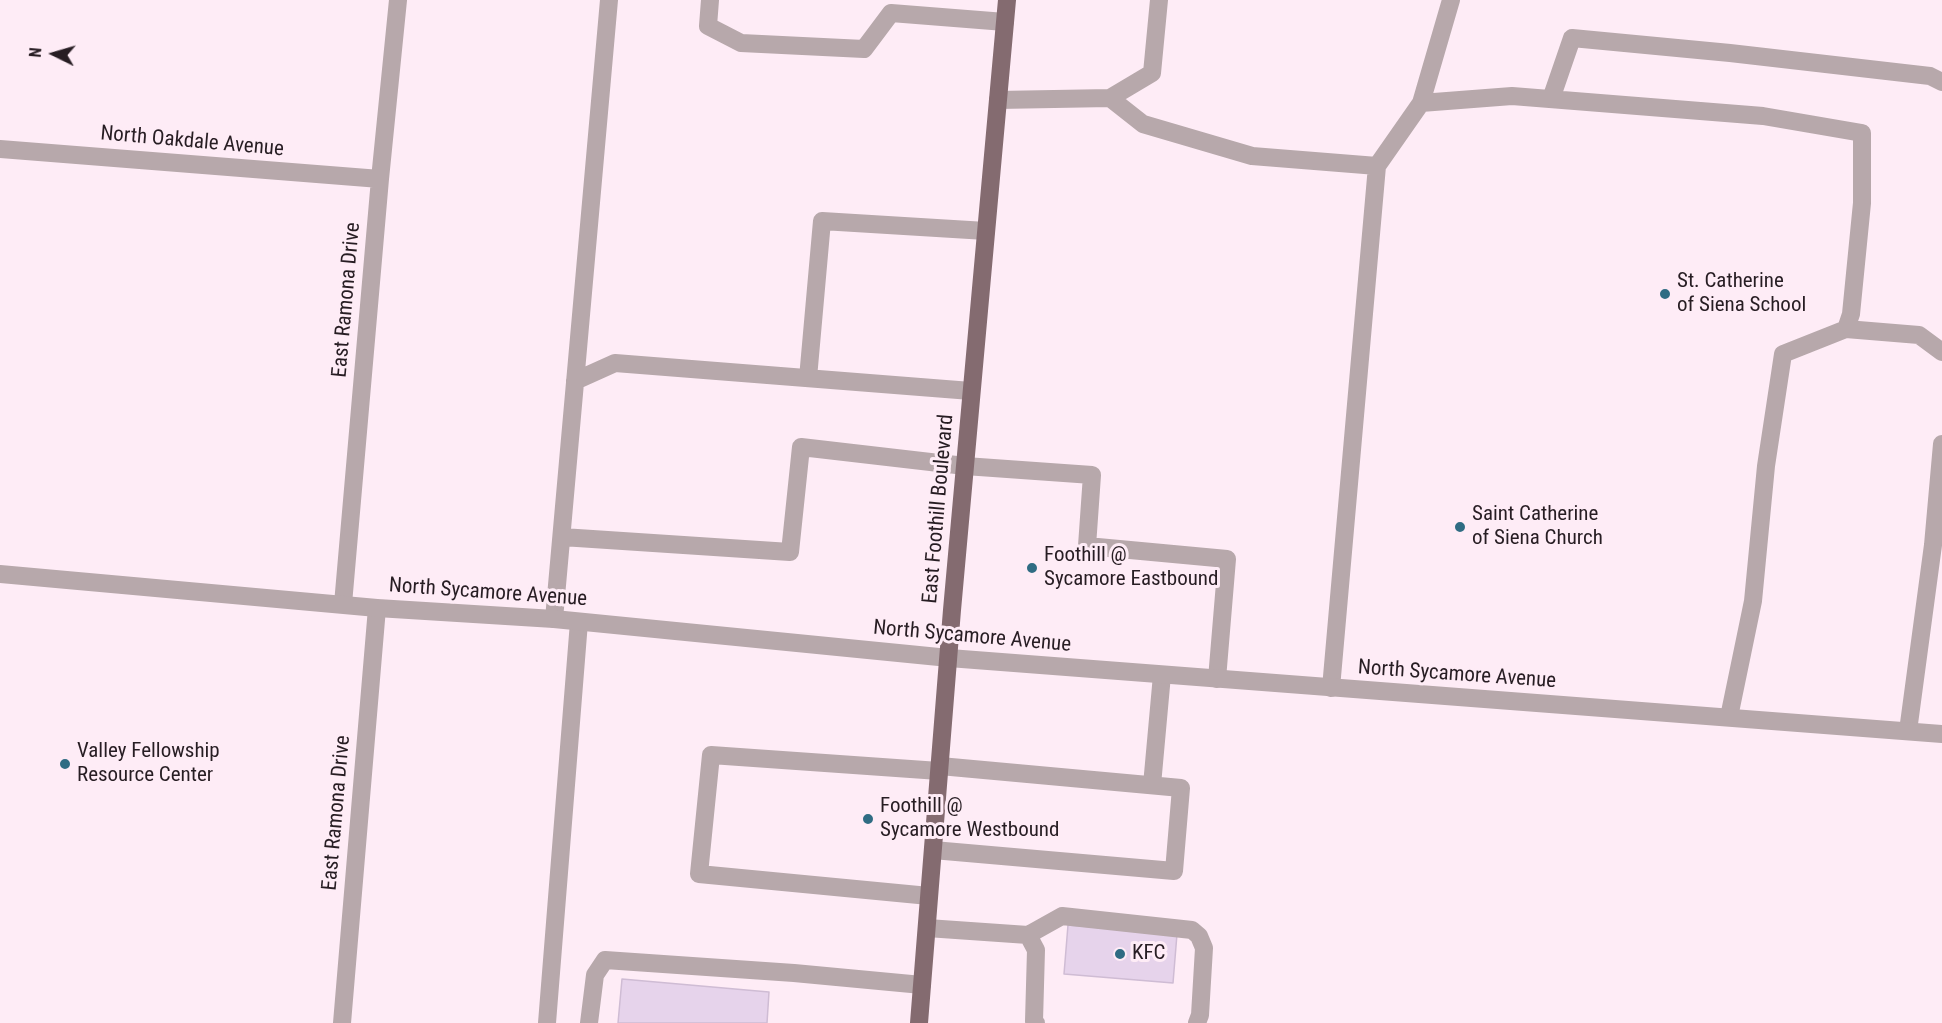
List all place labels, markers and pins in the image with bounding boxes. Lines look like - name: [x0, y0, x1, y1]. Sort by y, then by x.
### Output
- place label: St. Catherine of Siena School: [1677, 269, 1806, 319]
- marker: St. Catherine of Siena School: [1658, 287, 1672, 301]
- place label: Saint Catherine of Siena Church: [1472, 502, 1603, 552]
- marker: Saint Catherine of Siena Church: [1453, 520, 1467, 534]
- place label: Foothill @ Sycamore Eastbound: [1044, 543, 1218, 593]
- marker: Foothill @ Sycamore Eastbound: [1025, 561, 1039, 575]
- place label: Valley Fellowship Resource Center: [77, 739, 220, 789]
- marker: Valley Fellowship Resource Center: [58, 757, 72, 771]
- place label: Foothill @ Sycamore Westbound: [880, 794, 1059, 844]
- marker: Foothill @ Sycamore Westbound: [861, 812, 875, 826]
- place label: KFC: [1132, 941, 1165, 967]
- marker: KFC: [1113, 947, 1127, 961]

